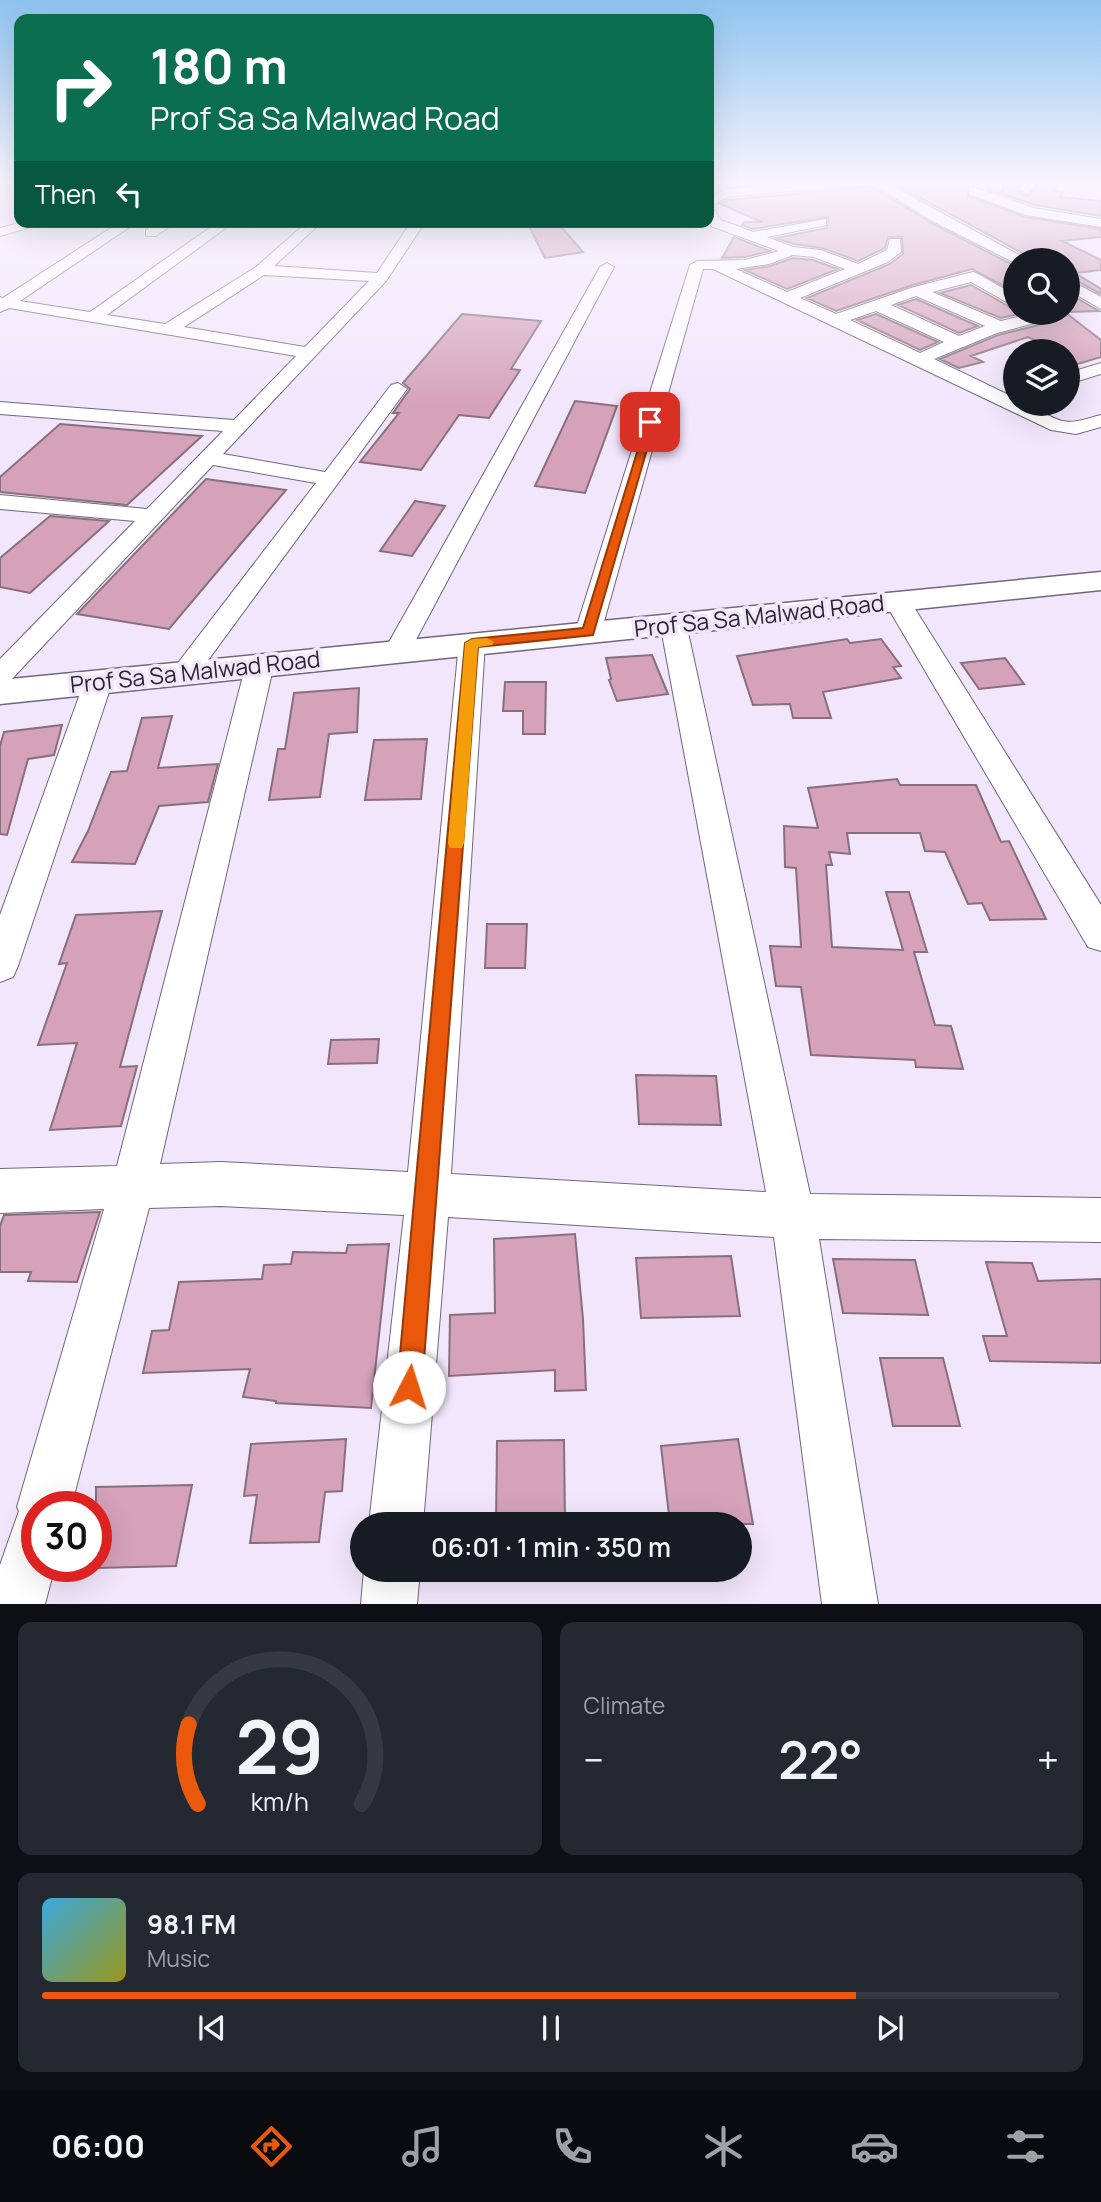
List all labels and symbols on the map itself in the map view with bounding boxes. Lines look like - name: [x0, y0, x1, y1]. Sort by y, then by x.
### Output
- pin: [620, 392, 680, 452]
- street label: Prof Sa Sa Malwad Road: [632, 586, 886, 644]
- street label: Prof Sa Sa Malwad Road: [68, 642, 322, 700]
- position arrow: [372, 1350, 446, 1424]
- speed limit sign: 30: [21, 1491, 112, 1582]

